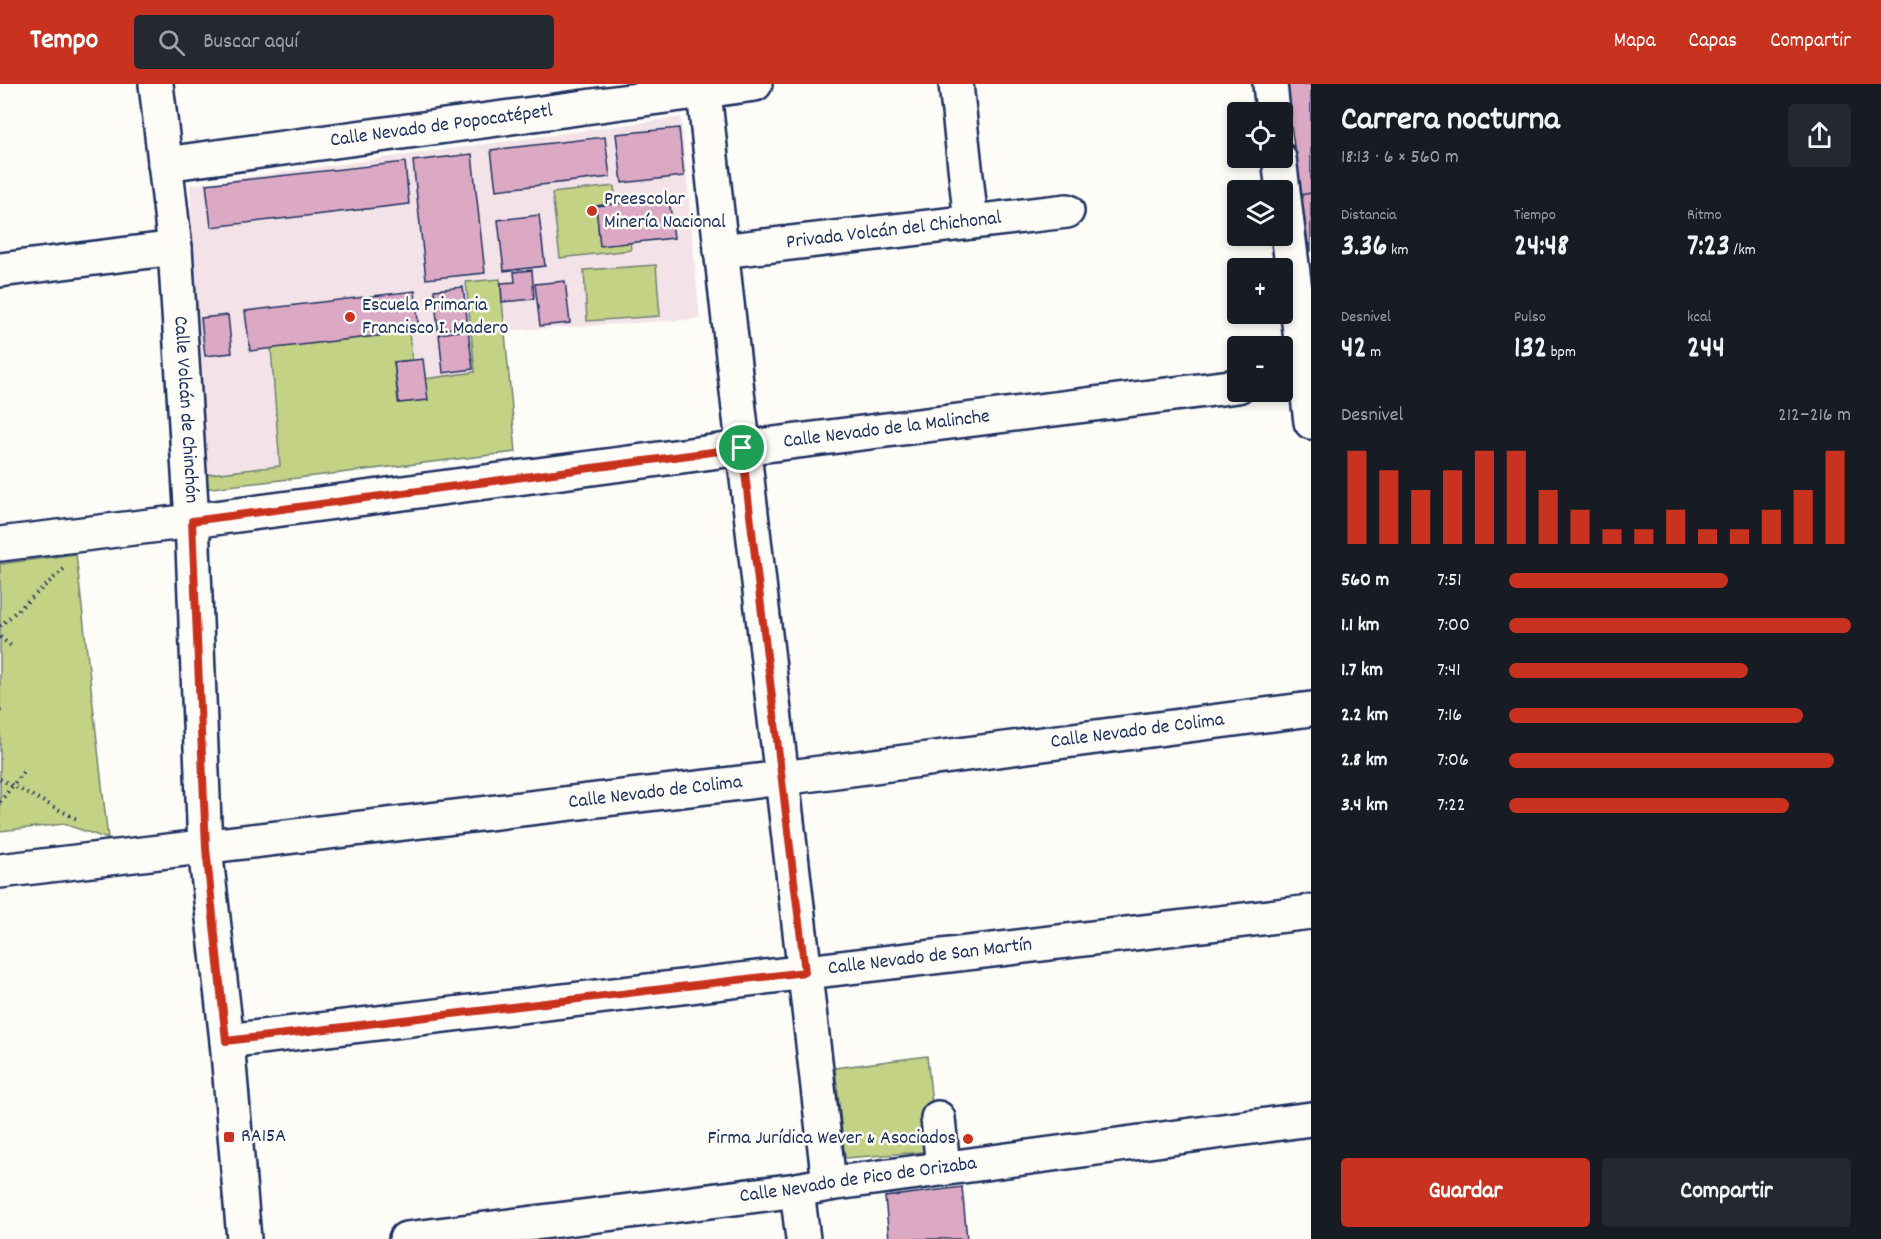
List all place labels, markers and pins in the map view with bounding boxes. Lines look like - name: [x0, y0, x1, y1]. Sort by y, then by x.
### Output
- place label: Preescolar Minería Nacional: [604, 186, 726, 237]
- marker: Preescolar Minería Nacional: [585, 204, 599, 218]
- place label: Escuela Primaria Francisco I. Madero: [362, 292, 508, 343]
- marker: Escuela Primaria Francisco I. Madero: [343, 310, 357, 324]
- pin: [716, 422, 767, 473]
- place label: RA15A: [241, 1123, 286, 1151]
- place label: Firma Jurídica Wever & Asociados: [707, 1125, 956, 1153]
- marker: RA15A: [222, 1130, 236, 1144]
- marker: Firma Jurídica Wever & Asociados: [961, 1132, 975, 1146]

